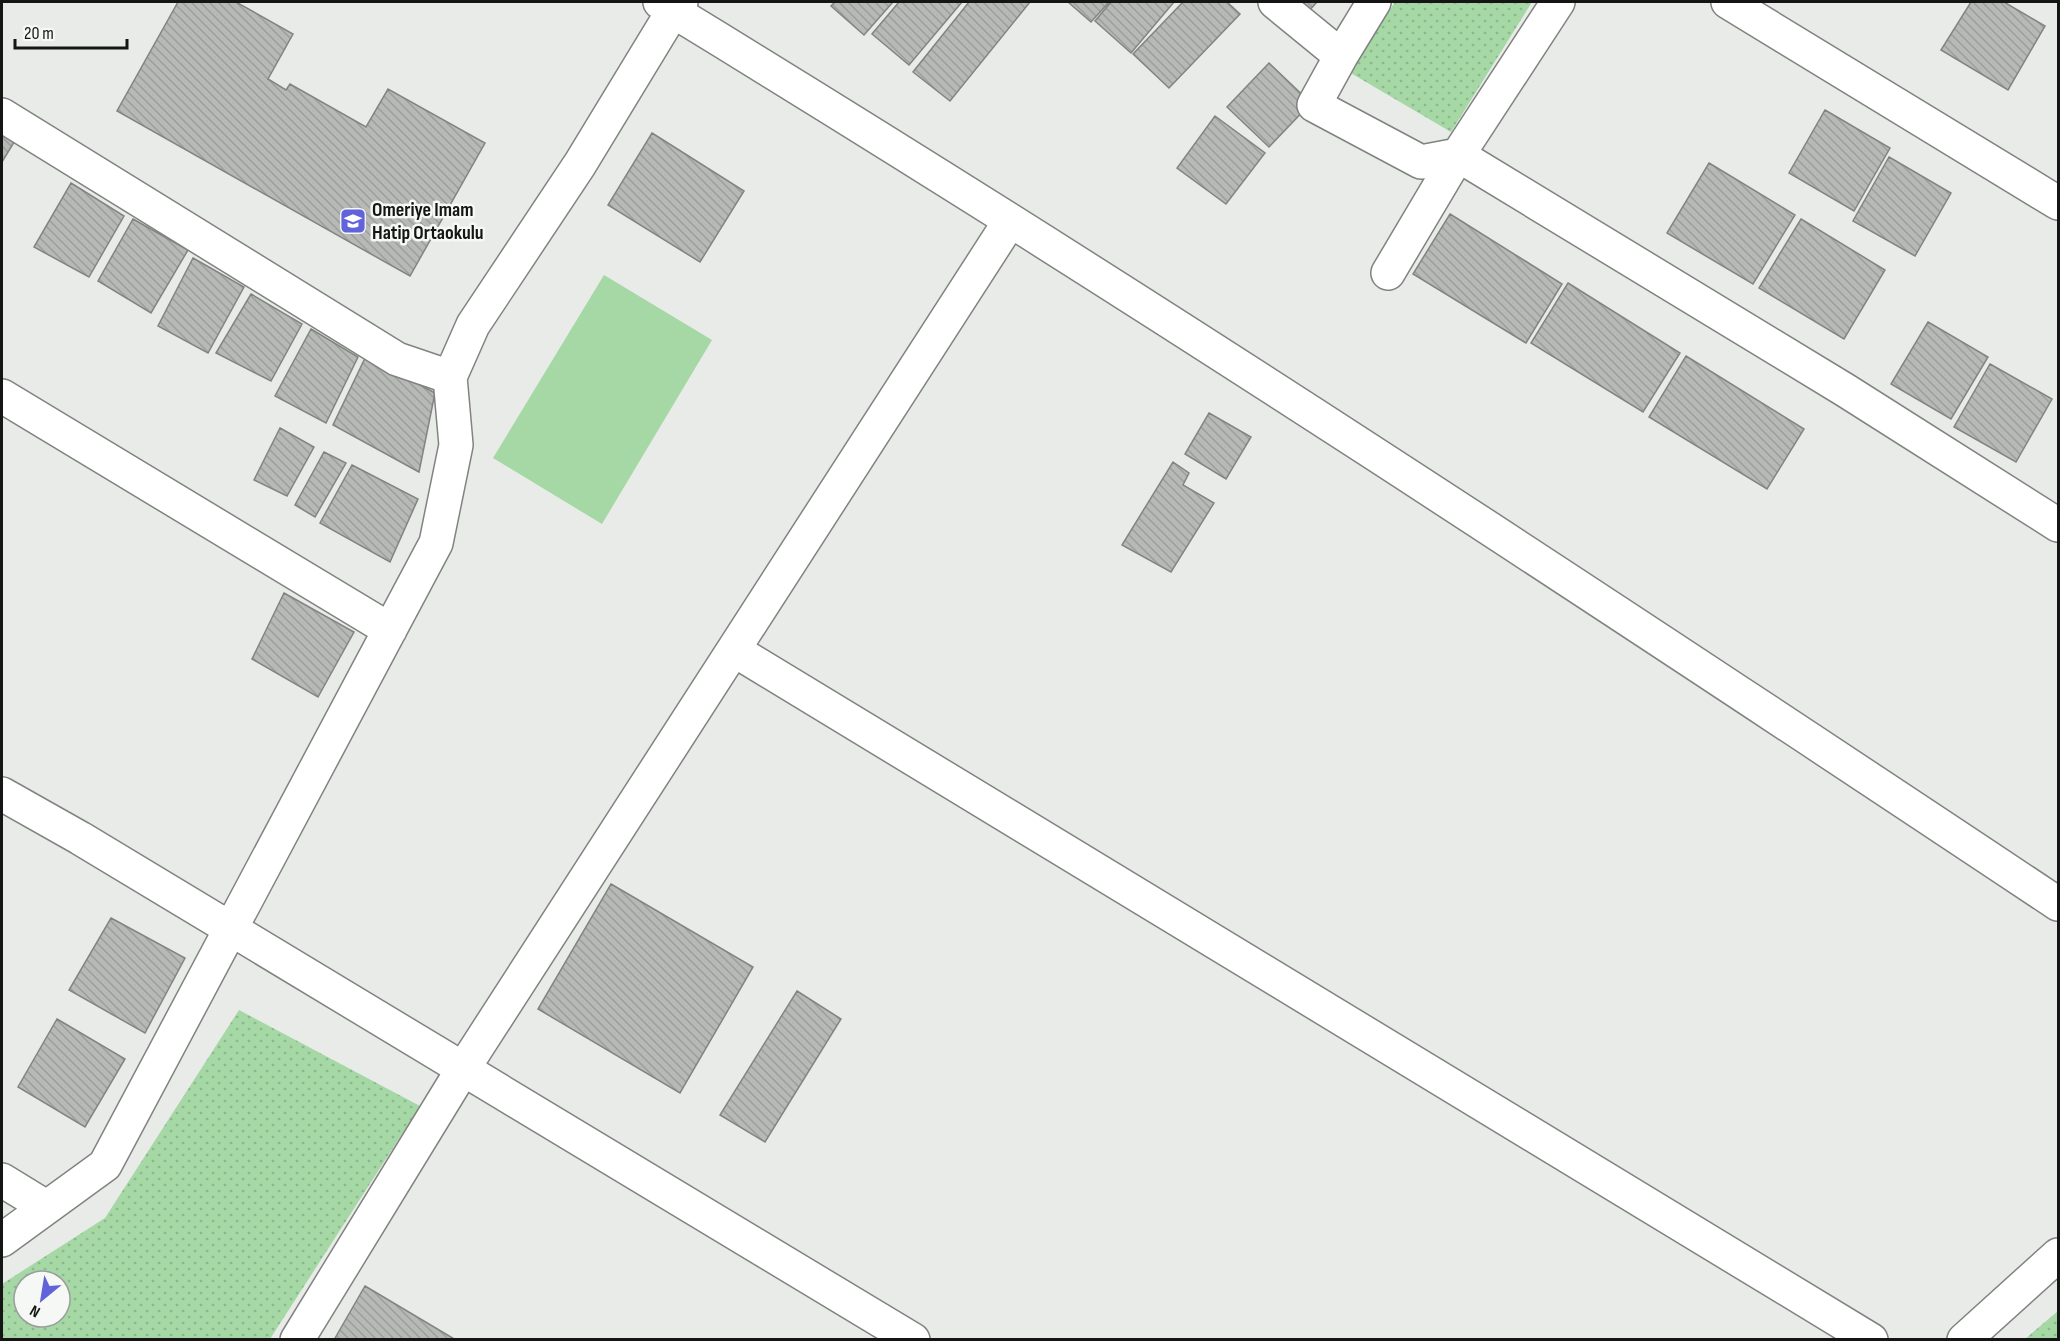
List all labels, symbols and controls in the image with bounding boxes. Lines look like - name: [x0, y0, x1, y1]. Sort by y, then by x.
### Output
- scale bar: [15, 12, 128, 50]
- text: 20 m: [24, 23, 54, 44]
- place label: Omeriye Imam Hatip Ortaokulu: [372, 198, 484, 245]
- school or university icon: Omeriye Imam Hatip Ortaokulu: [338, 206, 368, 236]
- north arrow: [12, 1269, 72, 1329]
- text: N: [27, 1300, 44, 1321]

